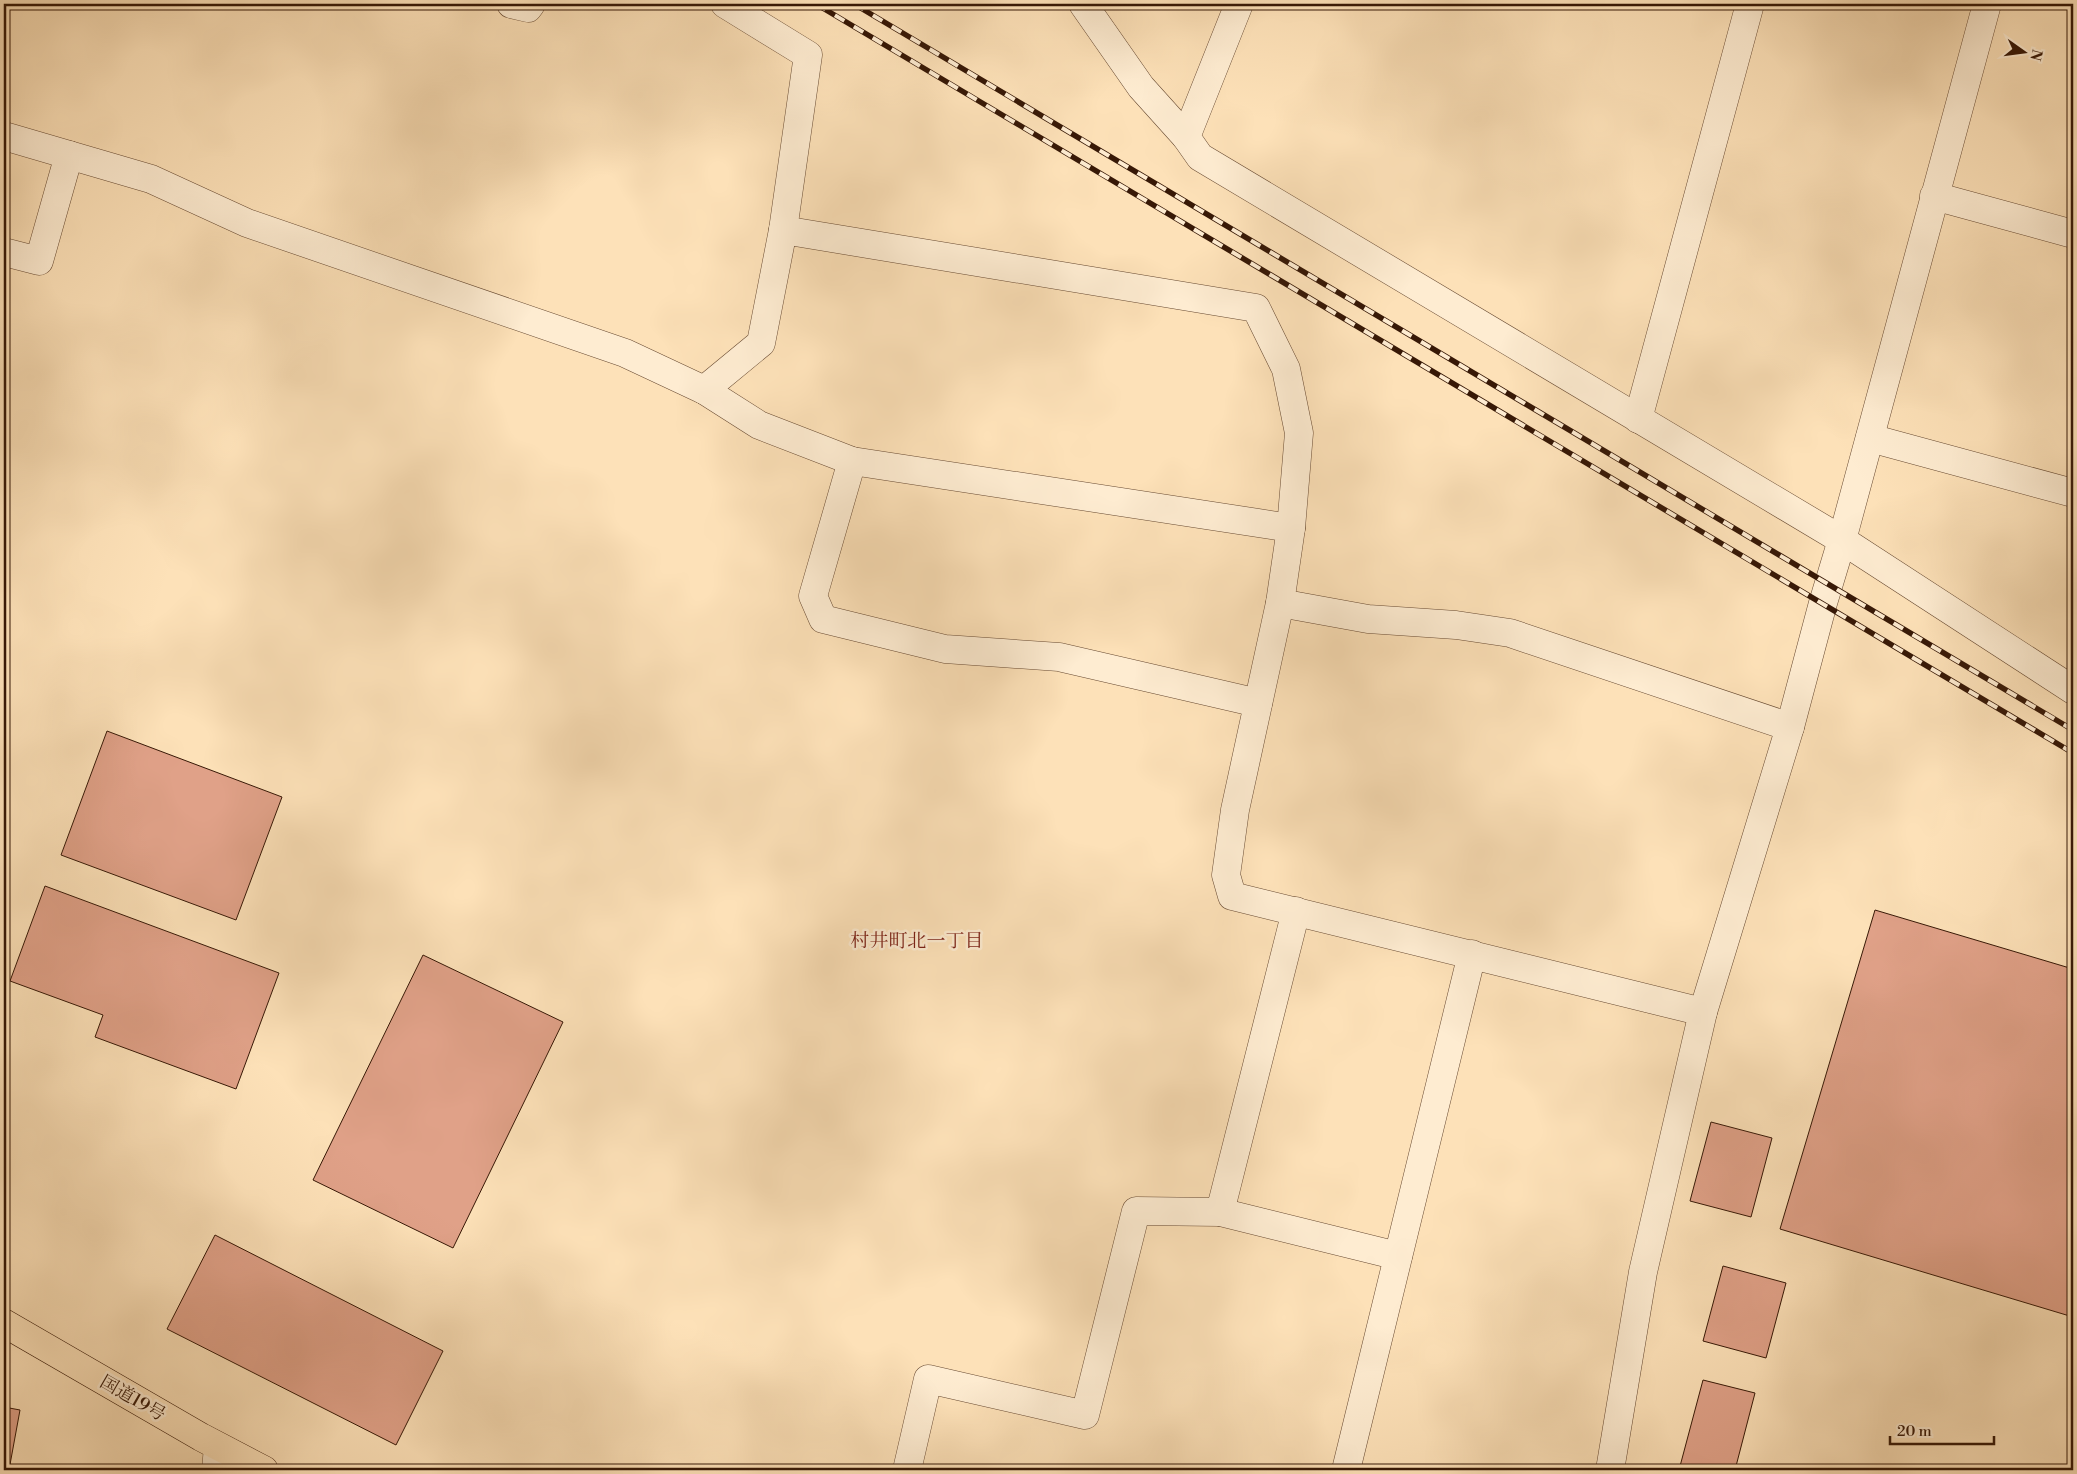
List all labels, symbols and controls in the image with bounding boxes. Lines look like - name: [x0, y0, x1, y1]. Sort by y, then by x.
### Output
- north arrow: [2000, 28, 2050, 78]
- text: N: [2026, 47, 2046, 62]
- district label: 村井町北一丁目: [850, 929, 984, 953]
- street label: 国道19号: [96, 1370, 170, 1426]
- scale bar: [1890, 1414, 1993, 1446]
- text: 20 m: [1897, 1422, 1932, 1441]

